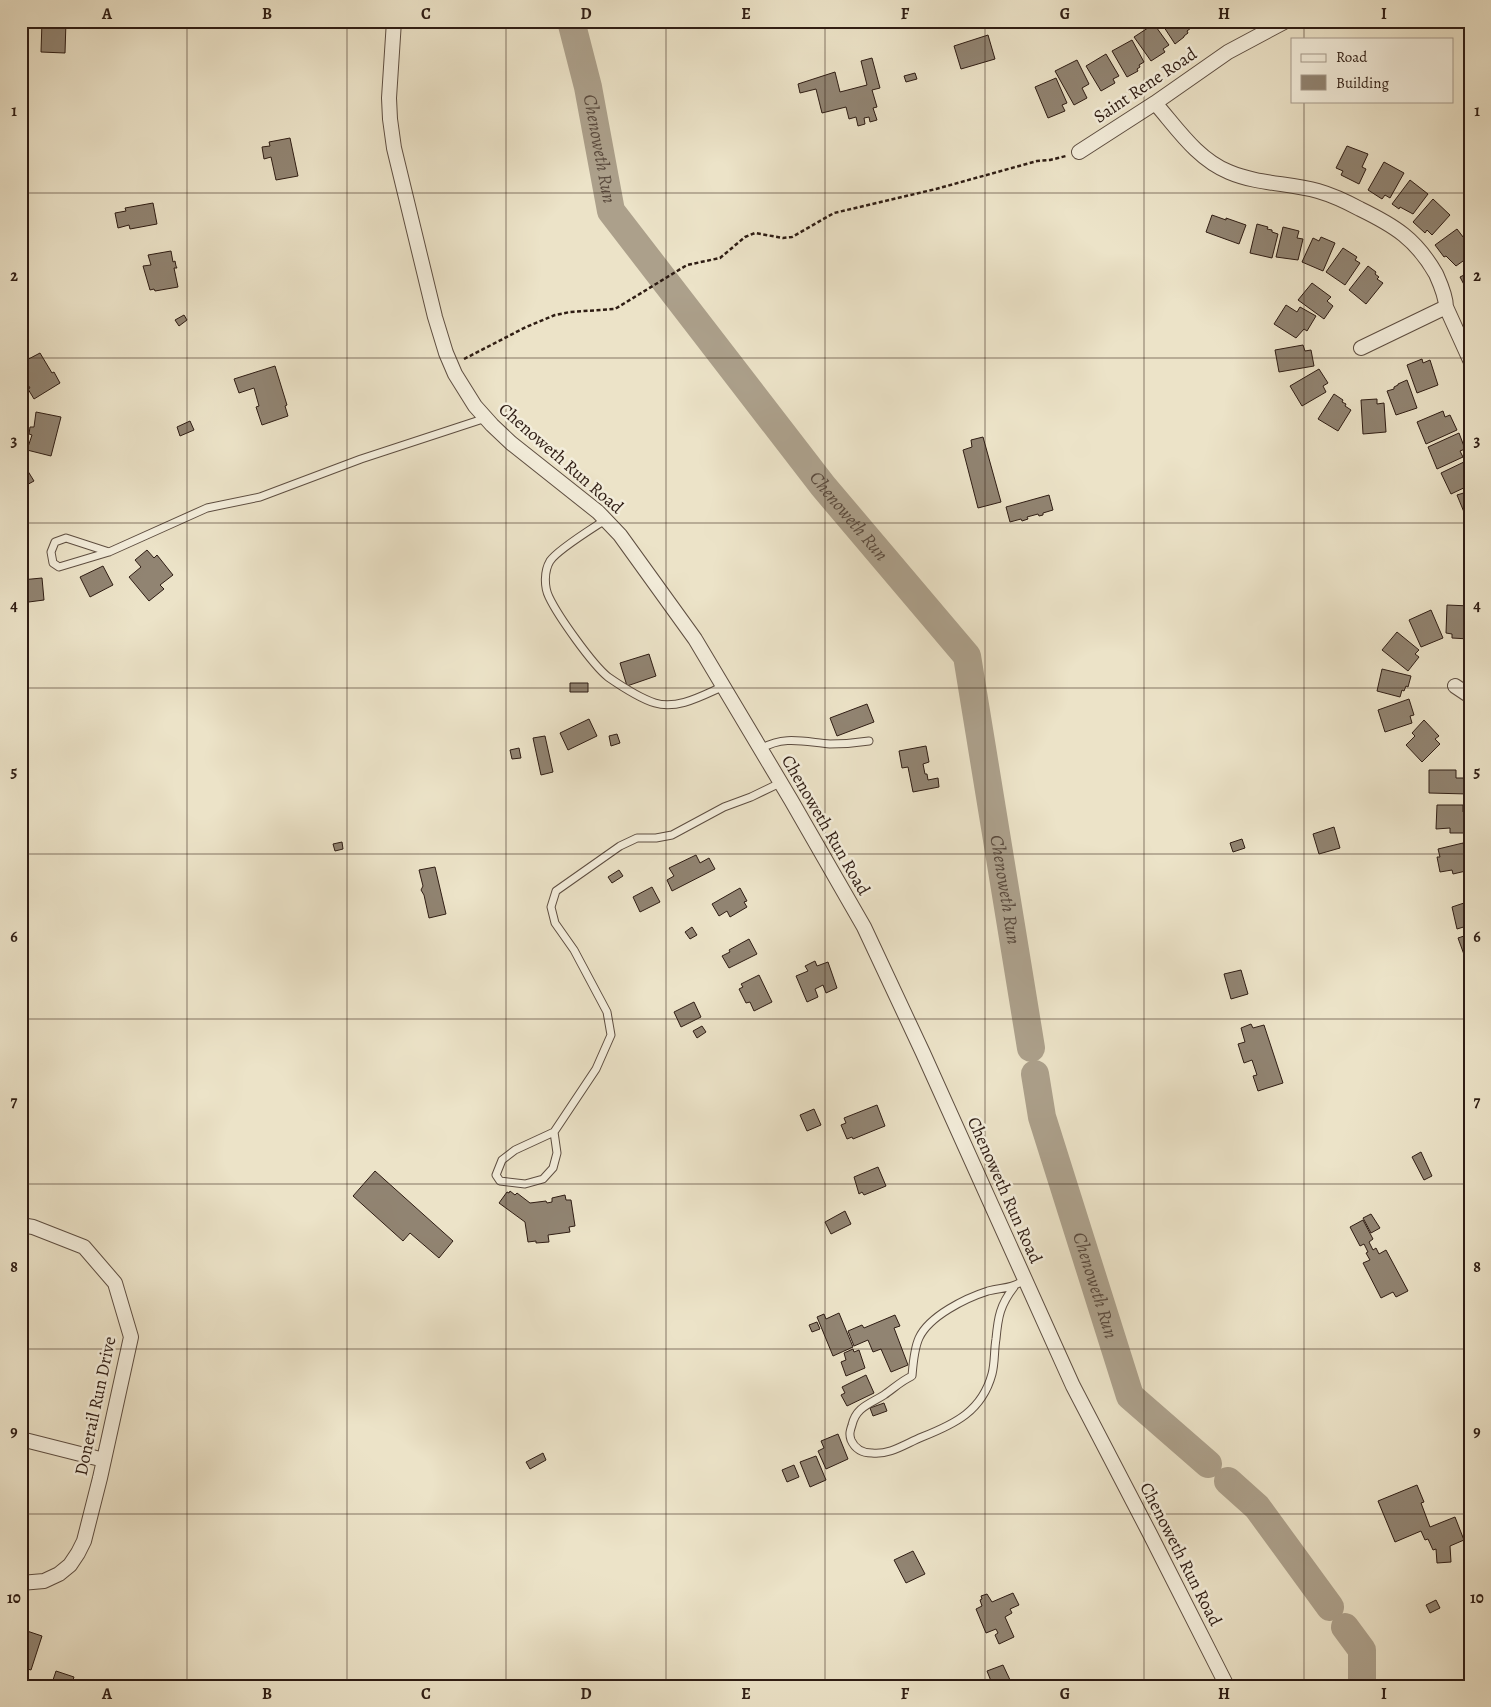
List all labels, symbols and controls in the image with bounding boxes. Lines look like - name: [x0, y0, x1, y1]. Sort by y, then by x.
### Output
- text: A: [101, 3, 113, 25]
- text: B: [262, 3, 272, 25]
- text: C: [421, 3, 431, 25]
- text: D: [580, 3, 592, 25]
- text: E: [741, 3, 751, 25]
- text: F: [901, 3, 910, 25]
- text: G: [1060, 3, 1070, 25]
- text: H: [1218, 3, 1230, 25]
- text: I: [1381, 3, 1387, 25]
- legend: [1291, 38, 1454, 102]
- street label: Saint Rene Road: [1089, 41, 1202, 128]
- text: Road: [1336, 47, 1368, 67]
- text: Building: [1336, 73, 1389, 93]
- water label: Chenoweth Run: [577, 92, 622, 205]
- text: 1: [11, 100, 17, 122]
- text: 1: [1474, 100, 1480, 122]
- text: 2: [10, 265, 18, 287]
- text: 2: [1473, 265, 1481, 287]
- street label: Chenoweth Run Road: [493, 397, 629, 519]
- text: 3: [11, 430, 18, 452]
- text: 3: [1474, 430, 1481, 452]
- water label: Chenoweth Run: [803, 466, 894, 567]
- text: 4: [10, 595, 18, 617]
- text: 4: [1473, 595, 1481, 617]
- street label: Chenoweth Run Road: [776, 751, 876, 900]
- text: 5: [11, 761, 18, 783]
- text: 5: [1474, 761, 1481, 783]
- water label: Chenoweth Run: [983, 833, 1027, 946]
- text: 6: [10, 926, 18, 948]
- text: 6: [1473, 926, 1481, 948]
- text: 7: [11, 1091, 18, 1113]
- text: 7: [1474, 1091, 1481, 1113]
- street label: Chenoweth Run Road: [962, 1113, 1048, 1267]
- water label: Chenoweth Run: [1066, 1229, 1124, 1342]
- text: 8: [10, 1256, 18, 1278]
- text: 8: [1473, 1256, 1481, 1278]
- street label: Donerail Run Drive: [69, 1334, 121, 1478]
- text: 9: [10, 1421, 18, 1443]
- text: 9: [1473, 1421, 1481, 1443]
- street label: Chenoweth Run Road: [1134, 1478, 1228, 1630]
- text: 10: [7, 1587, 21, 1609]
- text: 10: [1470, 1587, 1484, 1609]
- text: A: [101, 1683, 113, 1705]
- text: B: [262, 1683, 272, 1705]
- text: C: [421, 1683, 431, 1705]
- text: D: [580, 1683, 592, 1705]
- text: E: [741, 1683, 751, 1705]
- text: F: [901, 1683, 910, 1705]
- text: G: [1060, 1683, 1070, 1705]
- text: H: [1218, 1683, 1230, 1705]
- text: I: [1381, 1683, 1387, 1705]

